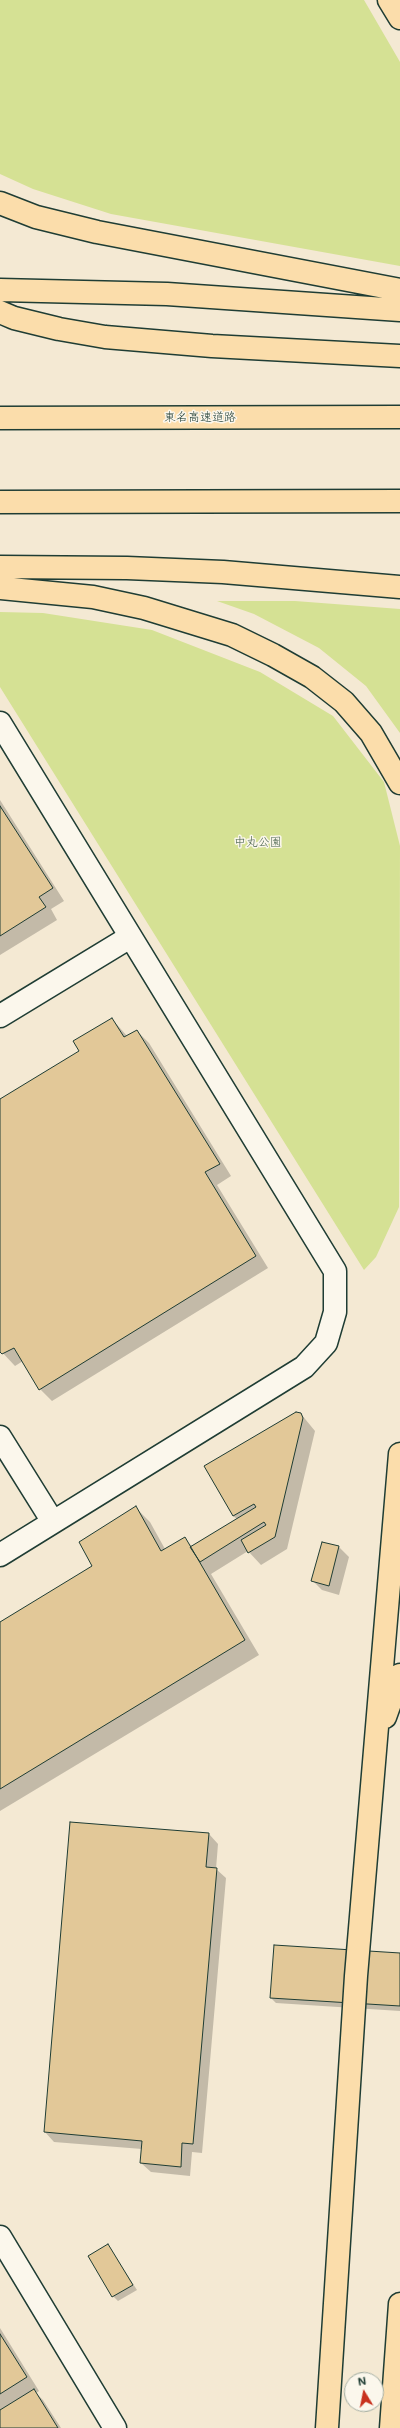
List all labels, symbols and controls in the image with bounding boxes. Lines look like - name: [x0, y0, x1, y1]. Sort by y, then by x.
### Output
- street label: 東名高速道路: [164, 410, 236, 424]
- park label: 中丸公園: [234, 835, 282, 849]
- north arrow: [344, 2372, 384, 2412]
- text: N: [357, 2373, 367, 2389]

